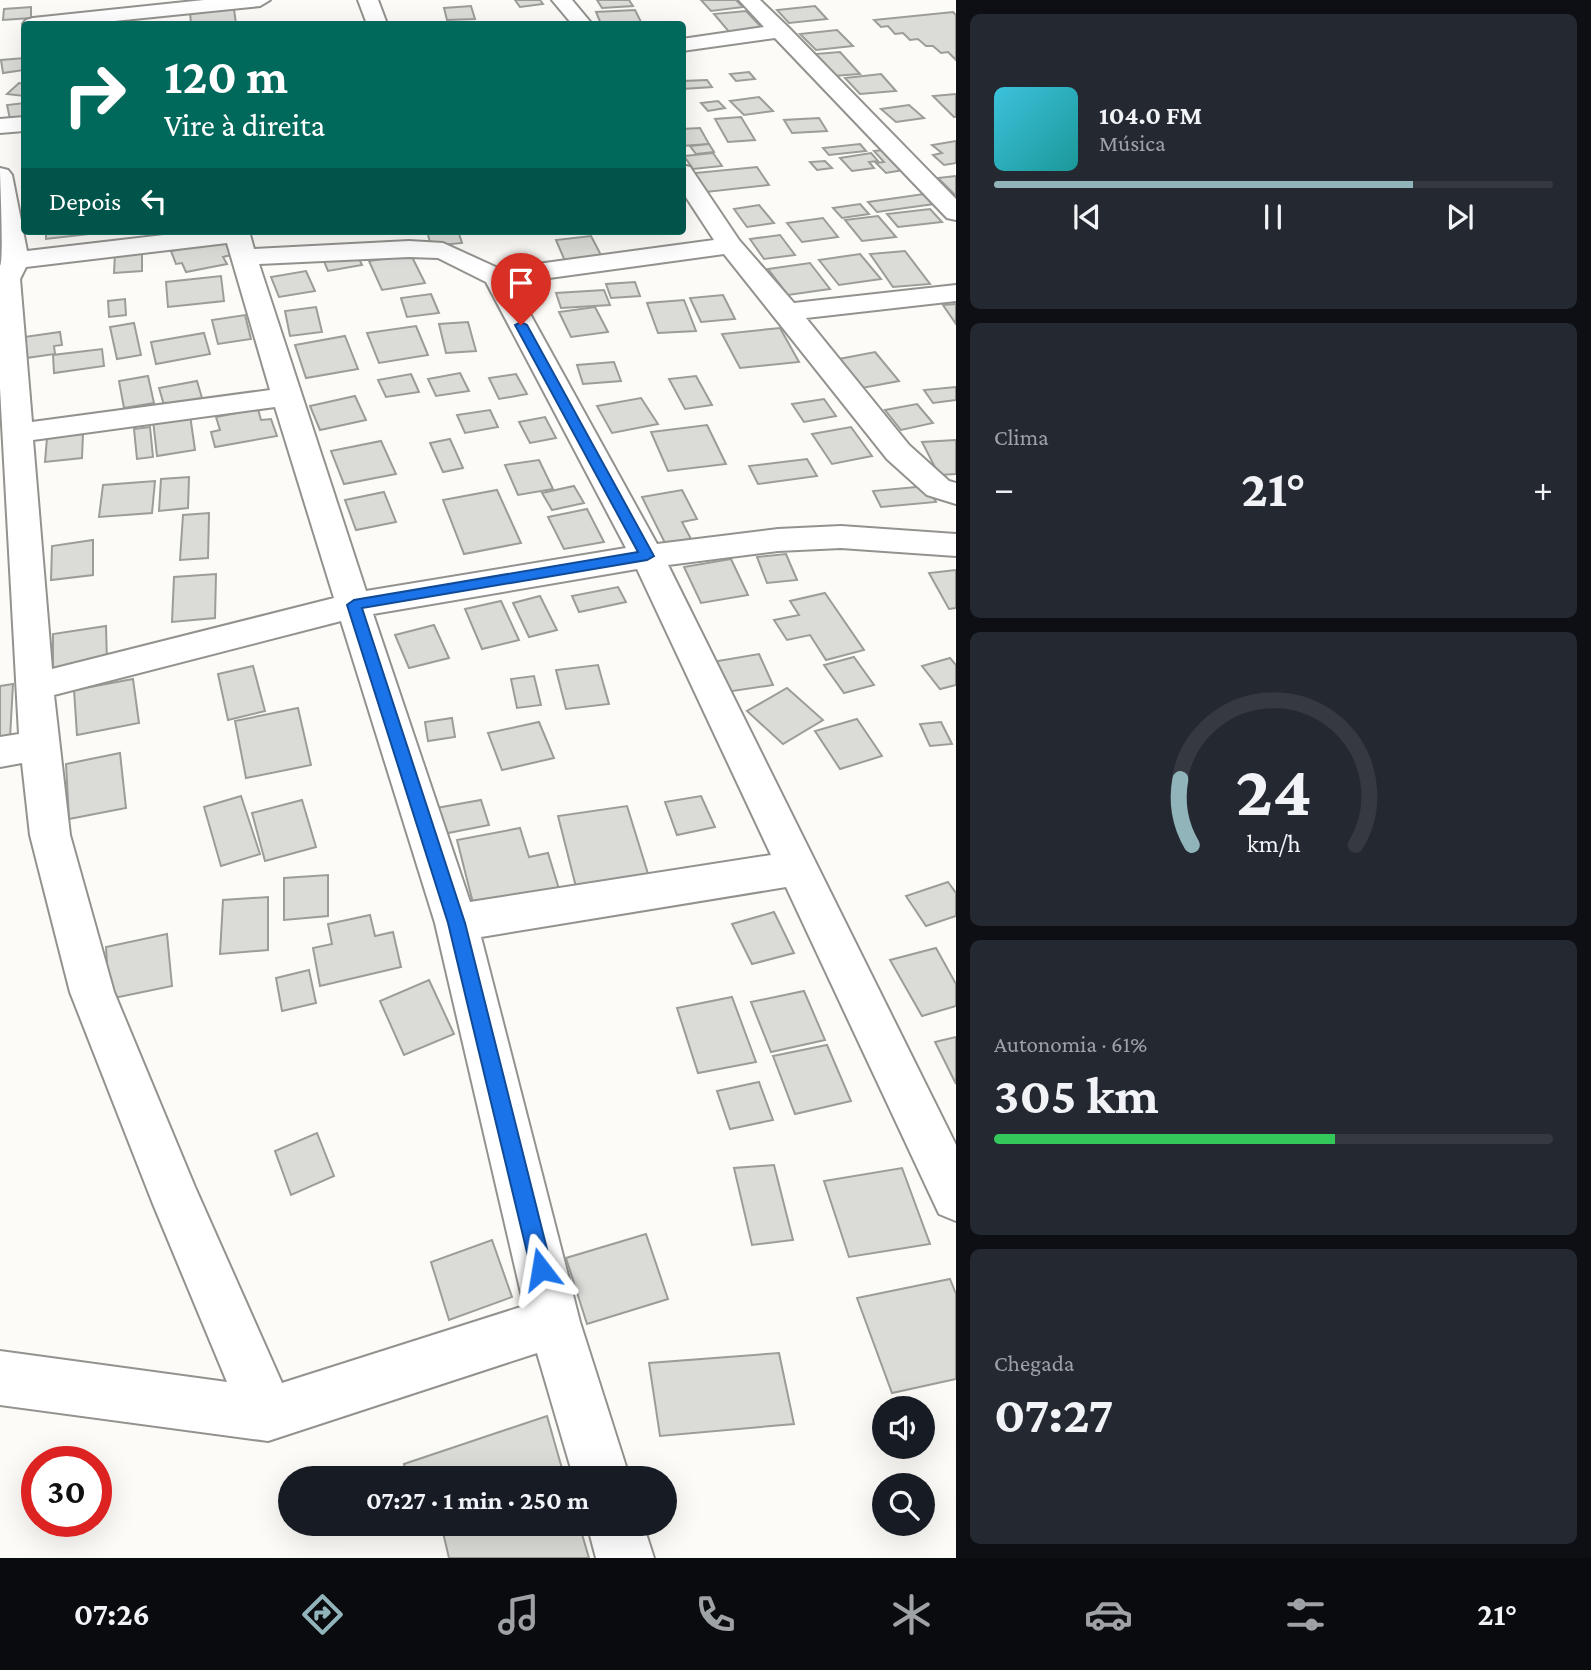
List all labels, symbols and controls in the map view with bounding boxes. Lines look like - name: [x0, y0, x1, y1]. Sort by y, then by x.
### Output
- icon: right: [49, 49, 140, 140]
- text: 120 m: [164, 49, 288, 104]
- text: 104.0 FM: [1099, 101, 1202, 130]
- text: Vire à direita: [164, 107, 325, 143]
- text: Música: [1099, 130, 1166, 156]
- icon: left: [135, 182, 173, 220]
- text: Depois: [49, 187, 121, 216]
- icon: previous: [1068, 198, 1106, 236]
- icon: pause: [1254, 198, 1292, 236]
- icon: next: [1441, 198, 1479, 236]
- pin: [491, 253, 551, 325]
- icon: arrive: [502, 264, 540, 302]
- text: Clima: [994, 424, 1049, 450]
- text: 21°: [1241, 459, 1306, 517]
- text: −: [994, 467, 1014, 509]
- text: +: [1533, 467, 1553, 509]
- text: 24: [1235, 750, 1312, 831]
- text: km/h: [1247, 830, 1300, 857]
- text: Autonomia · 61%: [994, 1031, 1147, 1057]
- text: 305 km: [994, 1066, 1159, 1124]
- position arrow: [504, 1232, 578, 1306]
- text: Chegada: [994, 1350, 1074, 1376]
- text: 07:27: [994, 1385, 1113, 1443]
- map controls: [872, 1396, 935, 1536]
- button: sound: [872, 1396, 935, 1459]
- speed limit sign: 30: [21, 1446, 112, 1537]
- button: search: [872, 1473, 935, 1536]
- text: 07:27 · 1 min · 250 m: [366, 1486, 589, 1515]
- icon: directions: [298, 1590, 347, 1639]
- icon: music: [494, 1590, 543, 1639]
- icon: phone: [691, 1590, 740, 1639]
- icon: climate: [887, 1590, 936, 1639]
- icon: car: [1084, 1590, 1133, 1639]
- icon: filters: [1281, 1590, 1330, 1639]
- text: 07:26: [74, 1596, 150, 1632]
- text: 21°: [1477, 1596, 1517, 1632]

